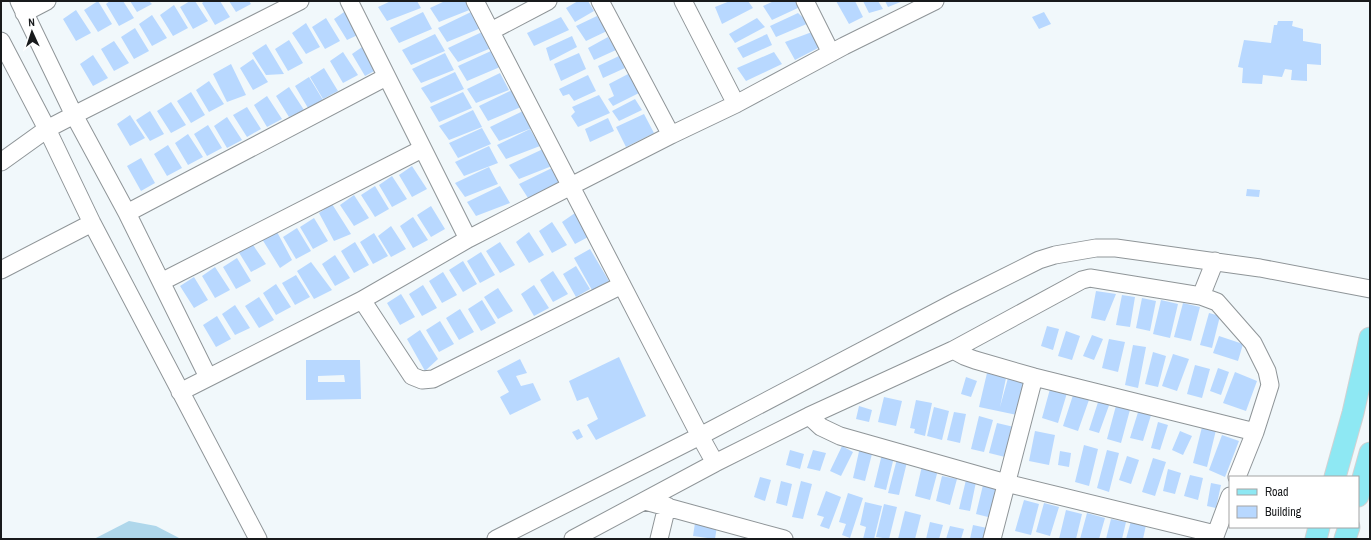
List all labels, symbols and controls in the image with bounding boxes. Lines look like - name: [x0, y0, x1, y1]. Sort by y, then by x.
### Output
- north arrow: [12, 12, 52, 52]
- text: N: [28, 15, 35, 29]
- legend: [1229, 476, 1359, 528]
- text: Road: [1265, 484, 1289, 500]
- text: Building: [1265, 504, 1302, 520]

